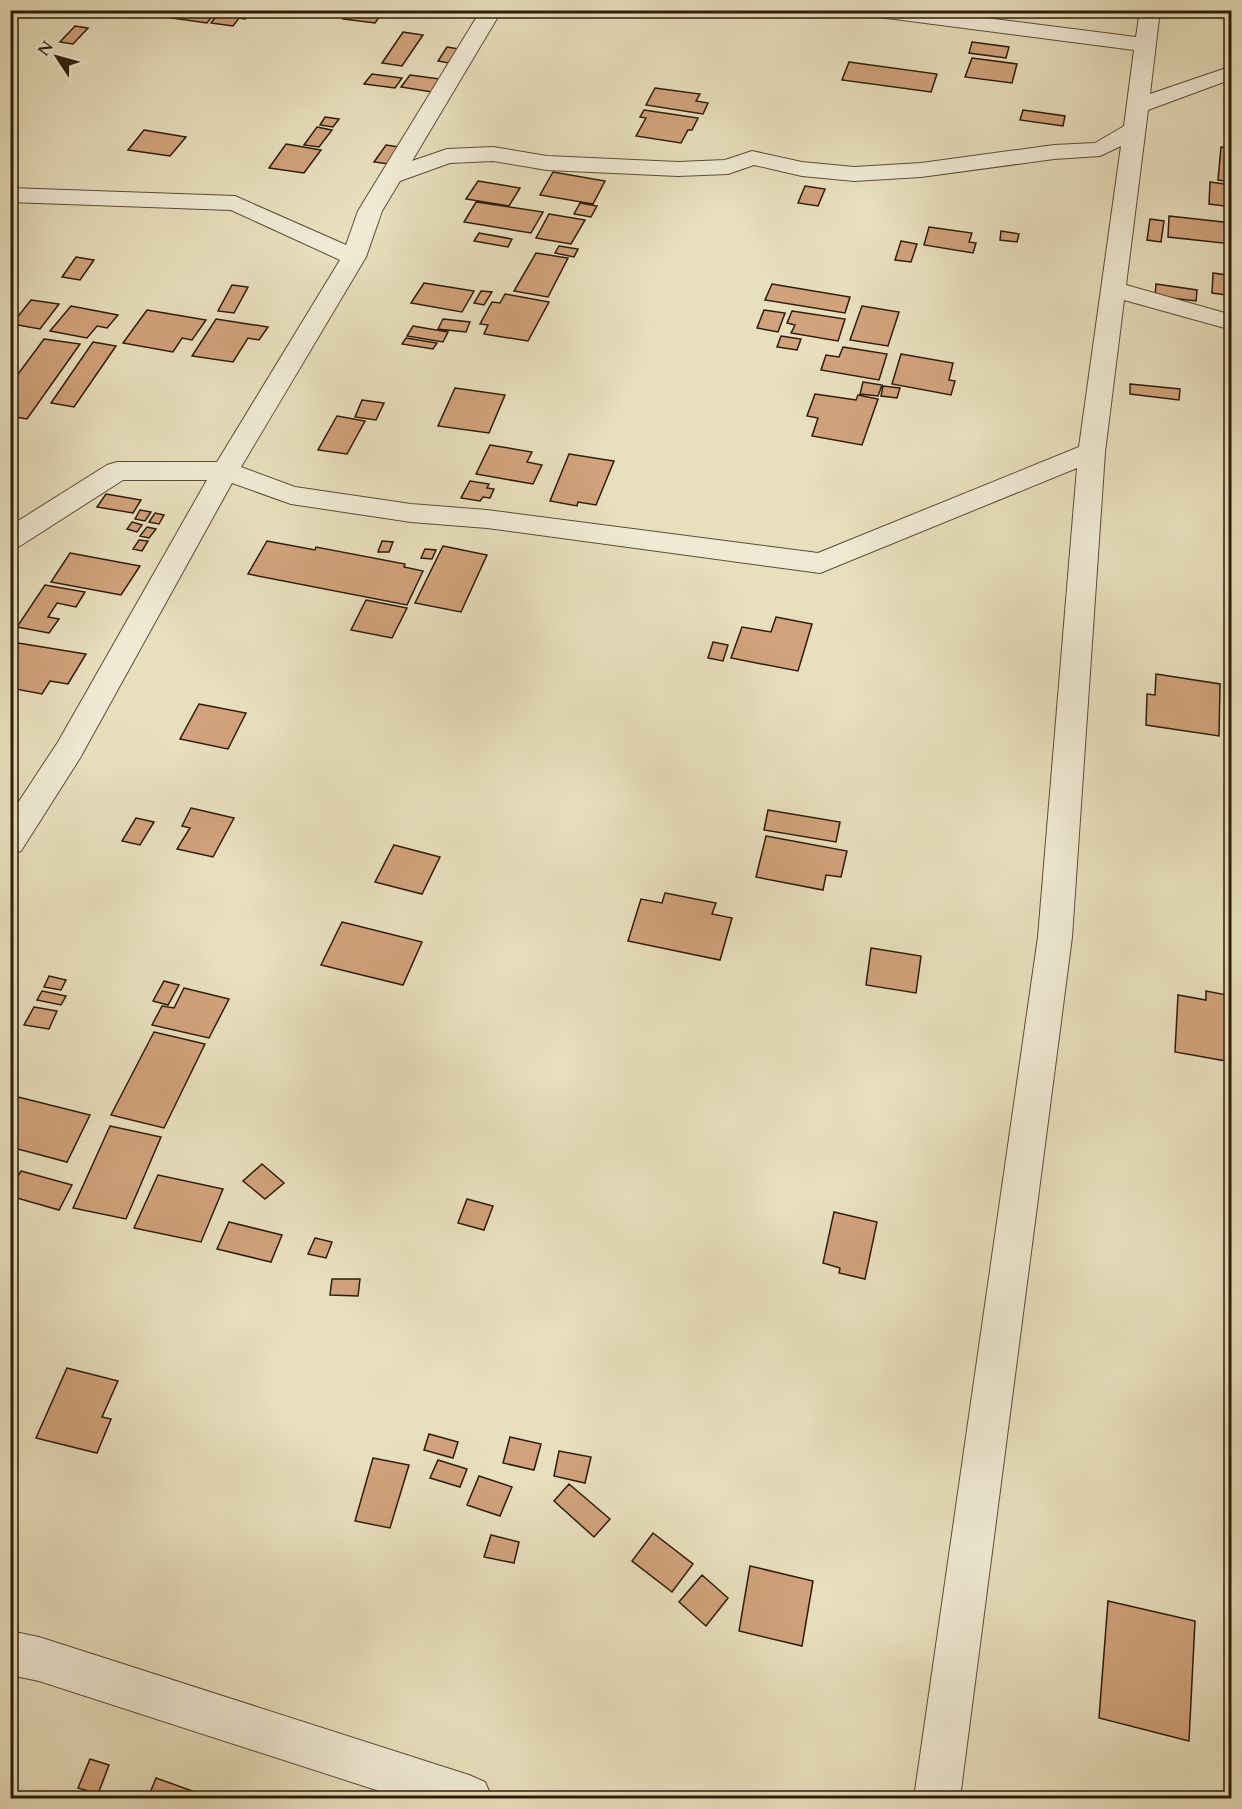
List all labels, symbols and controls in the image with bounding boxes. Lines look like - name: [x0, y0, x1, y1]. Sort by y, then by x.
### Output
- north arrow: [27, 27, 87, 87]
- text: N: [33, 37, 59, 61]

